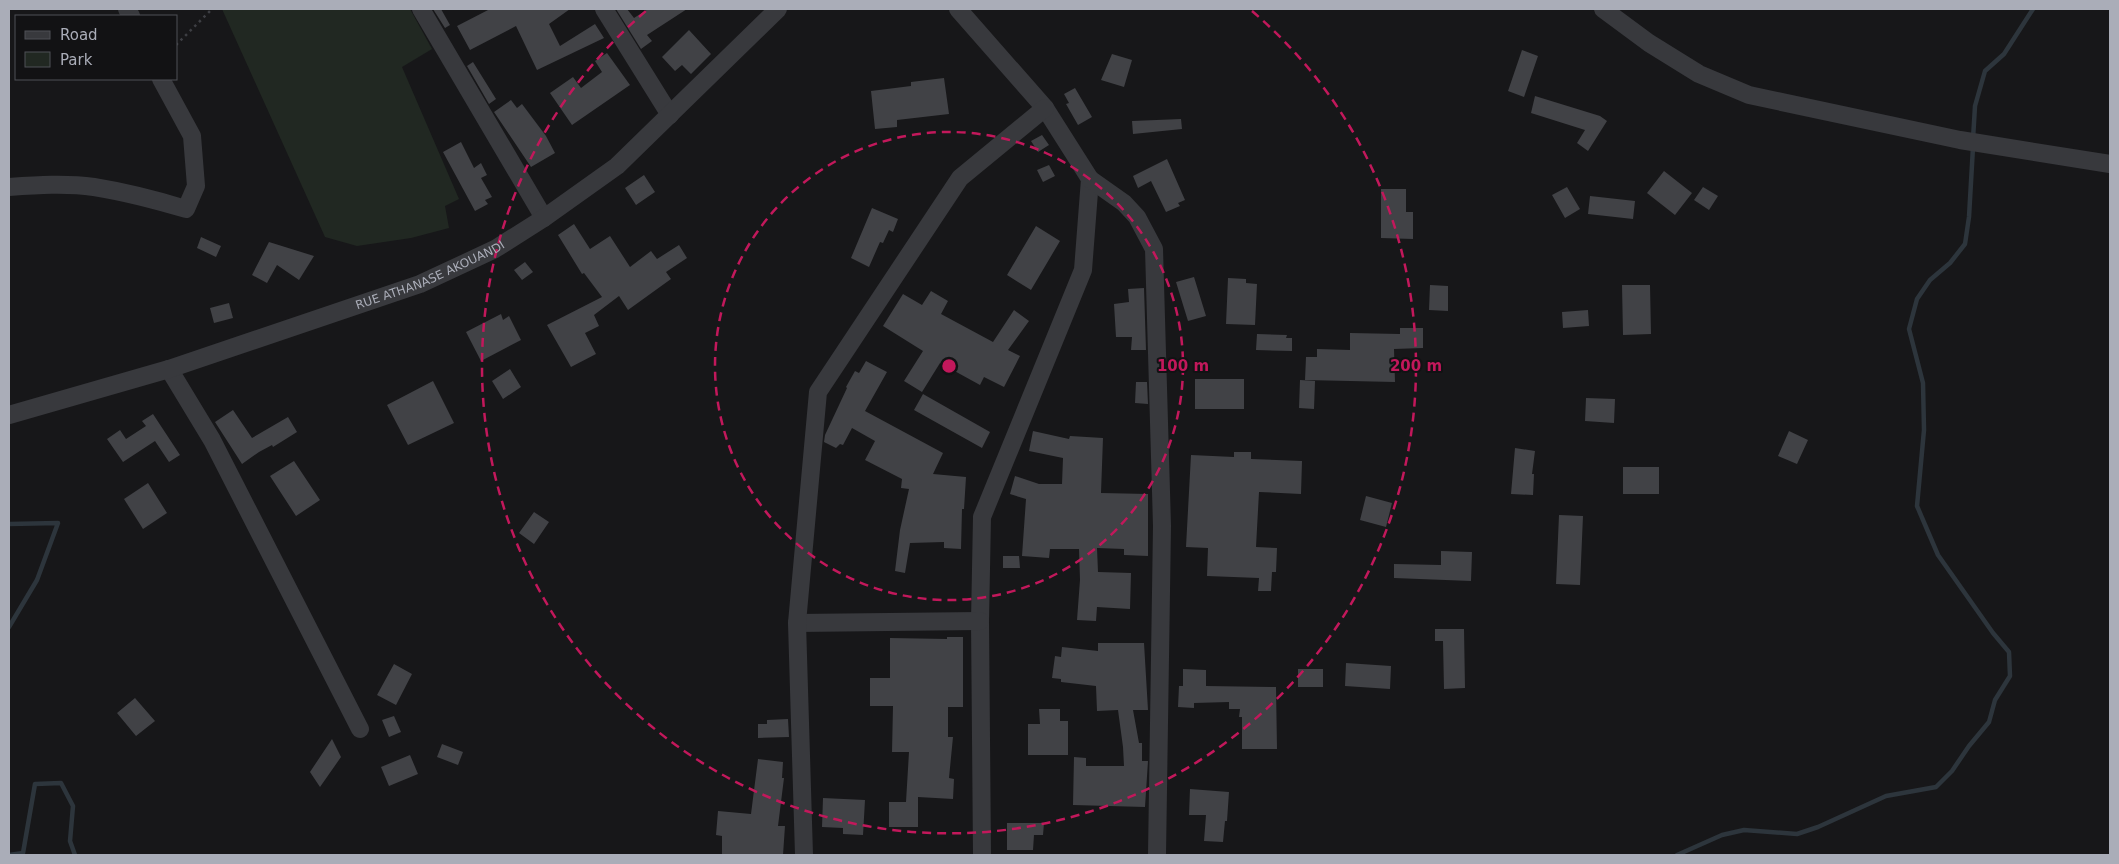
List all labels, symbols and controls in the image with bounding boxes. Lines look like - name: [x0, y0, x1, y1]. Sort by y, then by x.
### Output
- legend: [15, 15, 178, 80]
- text: Road: [60, 26, 98, 44]
- text: Park: [60, 51, 93, 69]
- street label: RUE ATHANASE AKOUANDI: [354, 238, 507, 312]
- centre of rings: [940, 357, 958, 375]
- text: 100 m: [1157, 357, 1209, 375]
- text: 200 m: [1390, 357, 1442, 375]

